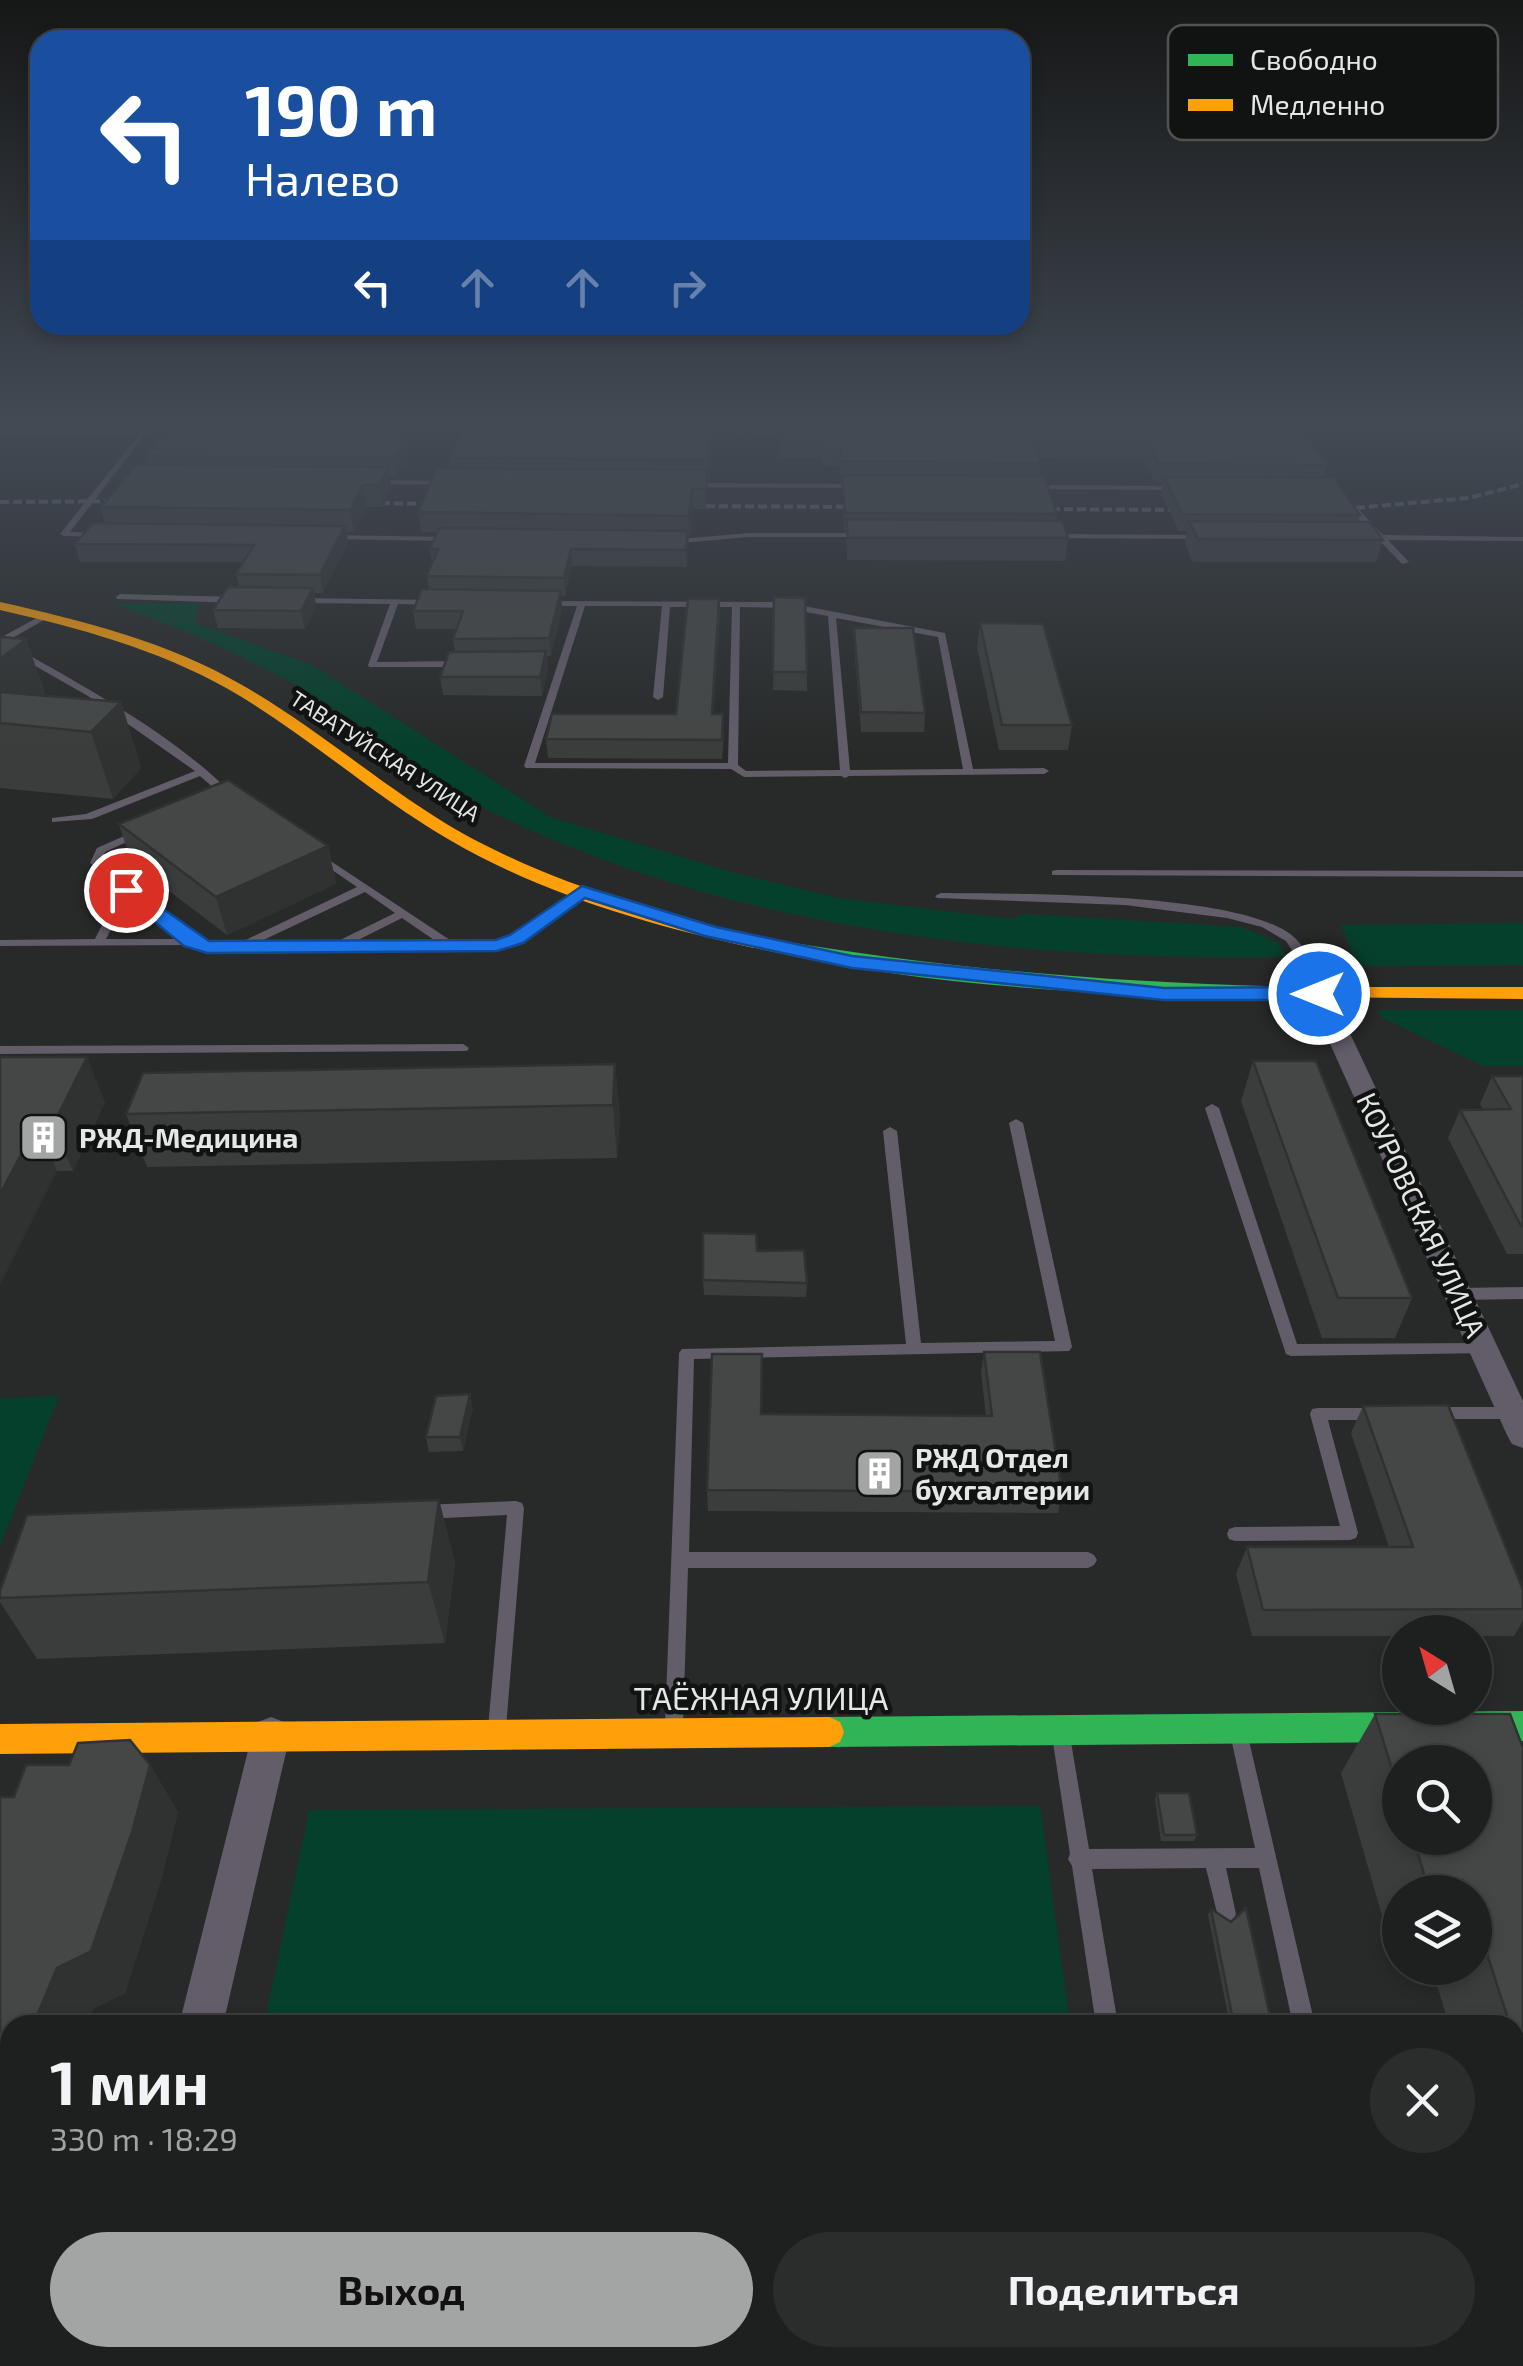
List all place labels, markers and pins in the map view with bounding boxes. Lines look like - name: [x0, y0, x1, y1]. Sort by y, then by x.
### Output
- pin: [84, 848, 169, 933]
- building icon: РЖД-Медицина: [18, 1112, 70, 1164]
- place label: РЖД-Медицина: [79, 1120, 298, 1154]
- place label: РЖД Отдел бухгалтерии: [915, 1440, 1090, 1506]
- building icon: РЖД Отдел бухгалтерии: [854, 1448, 906, 1500]

